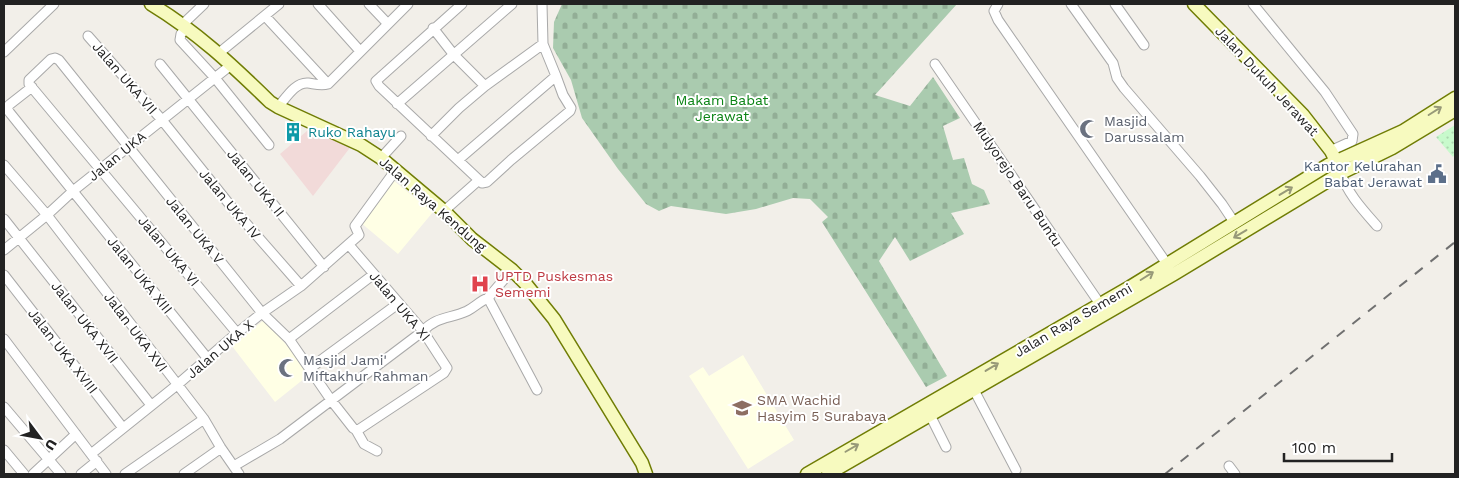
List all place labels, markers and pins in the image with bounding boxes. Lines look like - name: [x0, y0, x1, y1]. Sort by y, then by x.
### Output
- place label: Masjid Darussalam: [1104, 113, 1185, 145]
- mosque icon: Masjid Darussalam: [1078, 118, 1100, 140]
- building icon: Ruko Rahayu: [282, 121, 304, 143]
- place label: Ruko Rahayu: [308, 124, 396, 140]
- place label: Kantor Kelurahan Babat Jerawat: [1304, 158, 1422, 190]
- public building icon: Kantor Kelurahan Babat Jerawat: [1426, 163, 1448, 185]
- place label: UPTD Puskesmas Sememi: [495, 268, 613, 300]
- hospital icon: UPTD Puskesmas Sememi: [469, 273, 491, 295]
- place label: Masjid Jami' Miftakhur Rahman: [303, 352, 429, 384]
- mosque icon: Masjid Jami' Miftakhur Rahman: [277, 357, 299, 379]
- place label: SMA Wachid Hasyim 5 Surabaya: [757, 392, 886, 424]
- school or university icon: SMA Wachid Hasyim 5 Surabaya: [731, 397, 753, 419]

